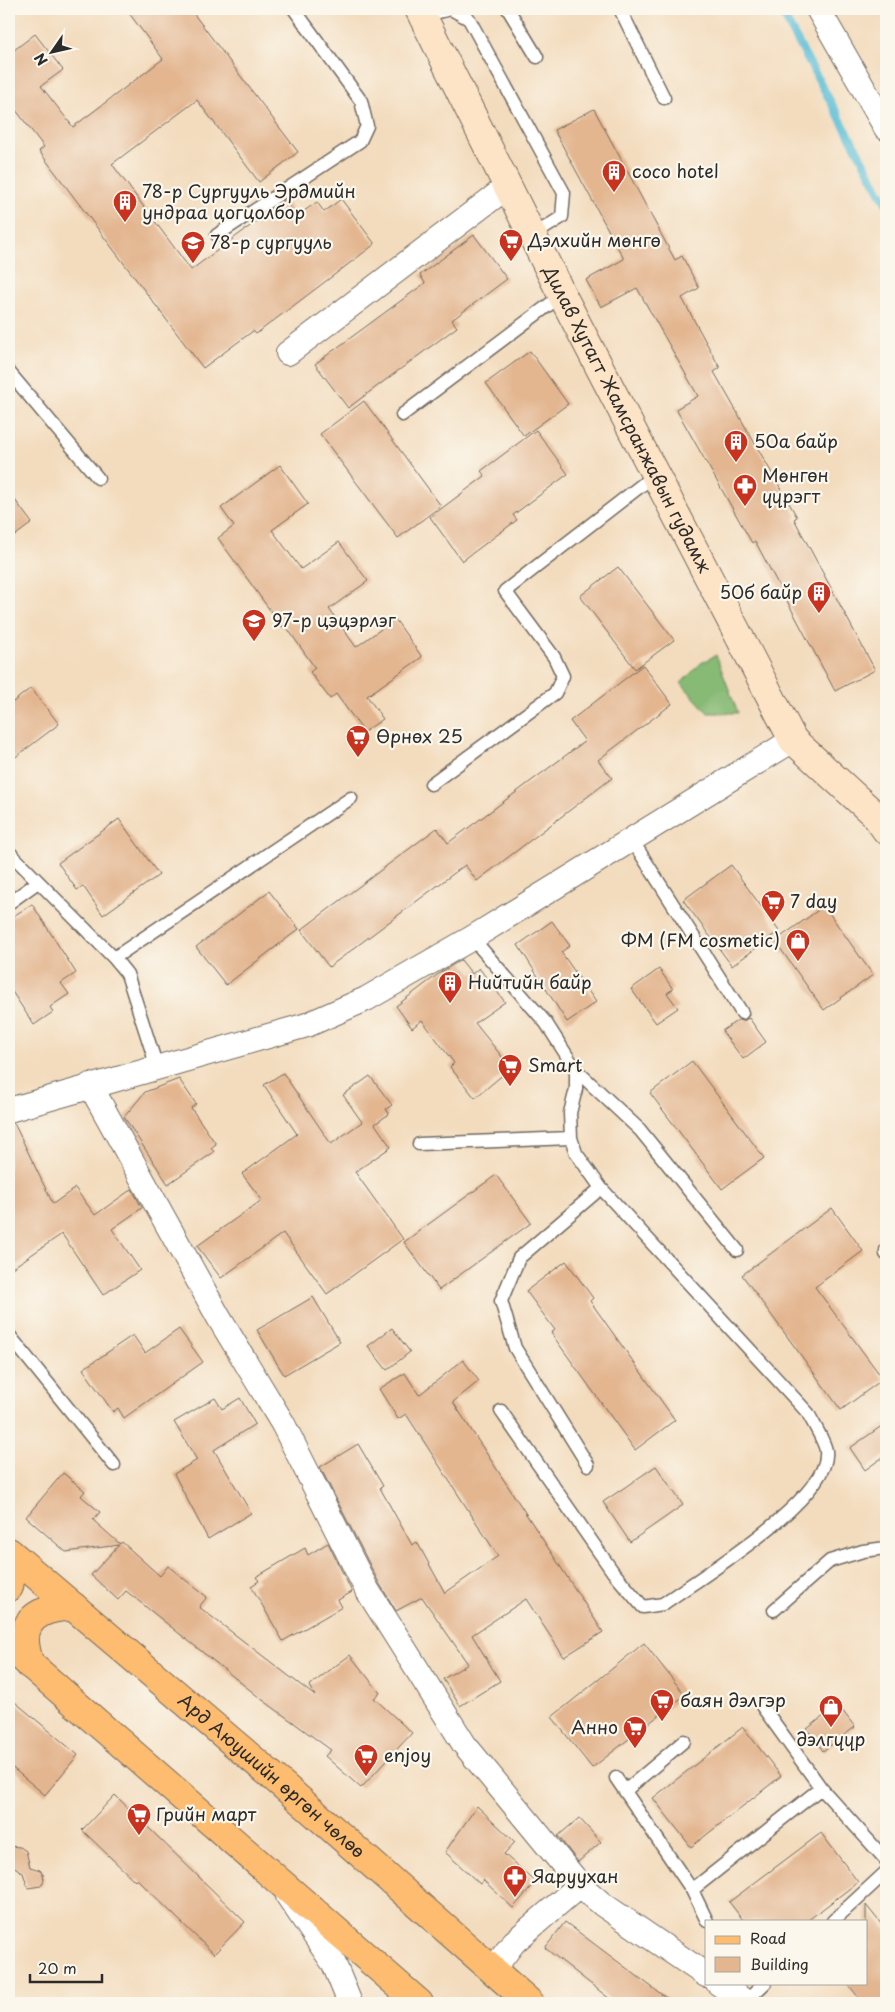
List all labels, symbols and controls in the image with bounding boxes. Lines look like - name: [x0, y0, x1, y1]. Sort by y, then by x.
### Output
- north arrow: [28, 28, 78, 78]
- text: N: [29, 49, 53, 70]
- place label: coco hotel: [632, 157, 719, 184]
- building icon: coco hotel: [601, 159, 627, 193]
- place label: 78-р Сургууль Эрдмийн ундраа цогцолбор: [142, 177, 356, 225]
- building icon: 78-р Сургууль Эрдмийн ундраа цогцолбор: [112, 189, 138, 223]
- place label: Дэлхийн мөнгө: [527, 226, 661, 253]
- place label: 78-р сургууль: [210, 228, 332, 255]
- supermarket icon: Дэлхийн мөнгө: [498, 228, 524, 262]
- school or university icon: 78-р сургууль: [180, 230, 206, 264]
- street label: Дилав Хутагт Жамсранжавын гудамж: [537, 260, 719, 578]
- place label: 50а байр: [754, 427, 838, 454]
- building icon: 50а байр: [723, 429, 749, 463]
- place label: Мөнгөн үүрэгт: [762, 461, 829, 509]
- pharmacy icon: Мөнгөн үүрэгт: [732, 473, 758, 507]
- place label: 50б байр: [719, 578, 802, 605]
- building icon: 50б байр: [806, 580, 832, 614]
- place label: 97-р цэцэрлэг: [272, 606, 397, 633]
- school or university icon: 97-р цэцэрлэг: [241, 608, 267, 642]
- place label: Өрнөх 25: [376, 722, 463, 749]
- supermarket icon: Өрнөх 25: [345, 724, 371, 758]
- place label: 7 day: [790, 887, 837, 914]
- supermarket icon: 7 day: [760, 889, 786, 923]
- place label: ФМ (FM cosmetic): [621, 926, 780, 953]
- shop icon: ФМ (FM cosmetic): [785, 928, 811, 962]
- place label: Нийтийн байр: [468, 968, 592, 995]
- building icon: Нийтийн байр: [437, 970, 463, 1004]
- place label: Smart: [528, 1051, 582, 1078]
- supermarket icon: Smart: [497, 1053, 523, 1087]
- street label: Ард Аюушийн өргөн чөлөө: [172, 1686, 372, 1864]
- place label: баян дэлгэр: [680, 1686, 786, 1713]
- supermarket icon: баян дэлгэр: [649, 1688, 675, 1722]
- shop icon: дэлгүүр: [818, 1694, 844, 1728]
- place label: Анно: [571, 1713, 618, 1740]
- supermarket icon: Анно: [622, 1715, 648, 1749]
- place label: дэлгүүр: [797, 1725, 865, 1752]
- place label: enjoy: [384, 1741, 431, 1768]
- supermarket icon: enjoy: [353, 1743, 379, 1777]
- place label: Грийн март: [156, 1800, 257, 1827]
- supermarket icon: Грийн март: [126, 1802, 152, 1836]
- place label: Яаруухан: [531, 1862, 618, 1889]
- pharmacy icon: Яаруухан: [502, 1864, 528, 1898]
- legend: [705, 1920, 868, 1984]
- text: Road: [750, 1926, 786, 1949]
- scale bar: [30, 1952, 102, 1984]
- text: Building: [750, 1952, 809, 1975]
- text: 20 m: [38, 1956, 77, 1979]

